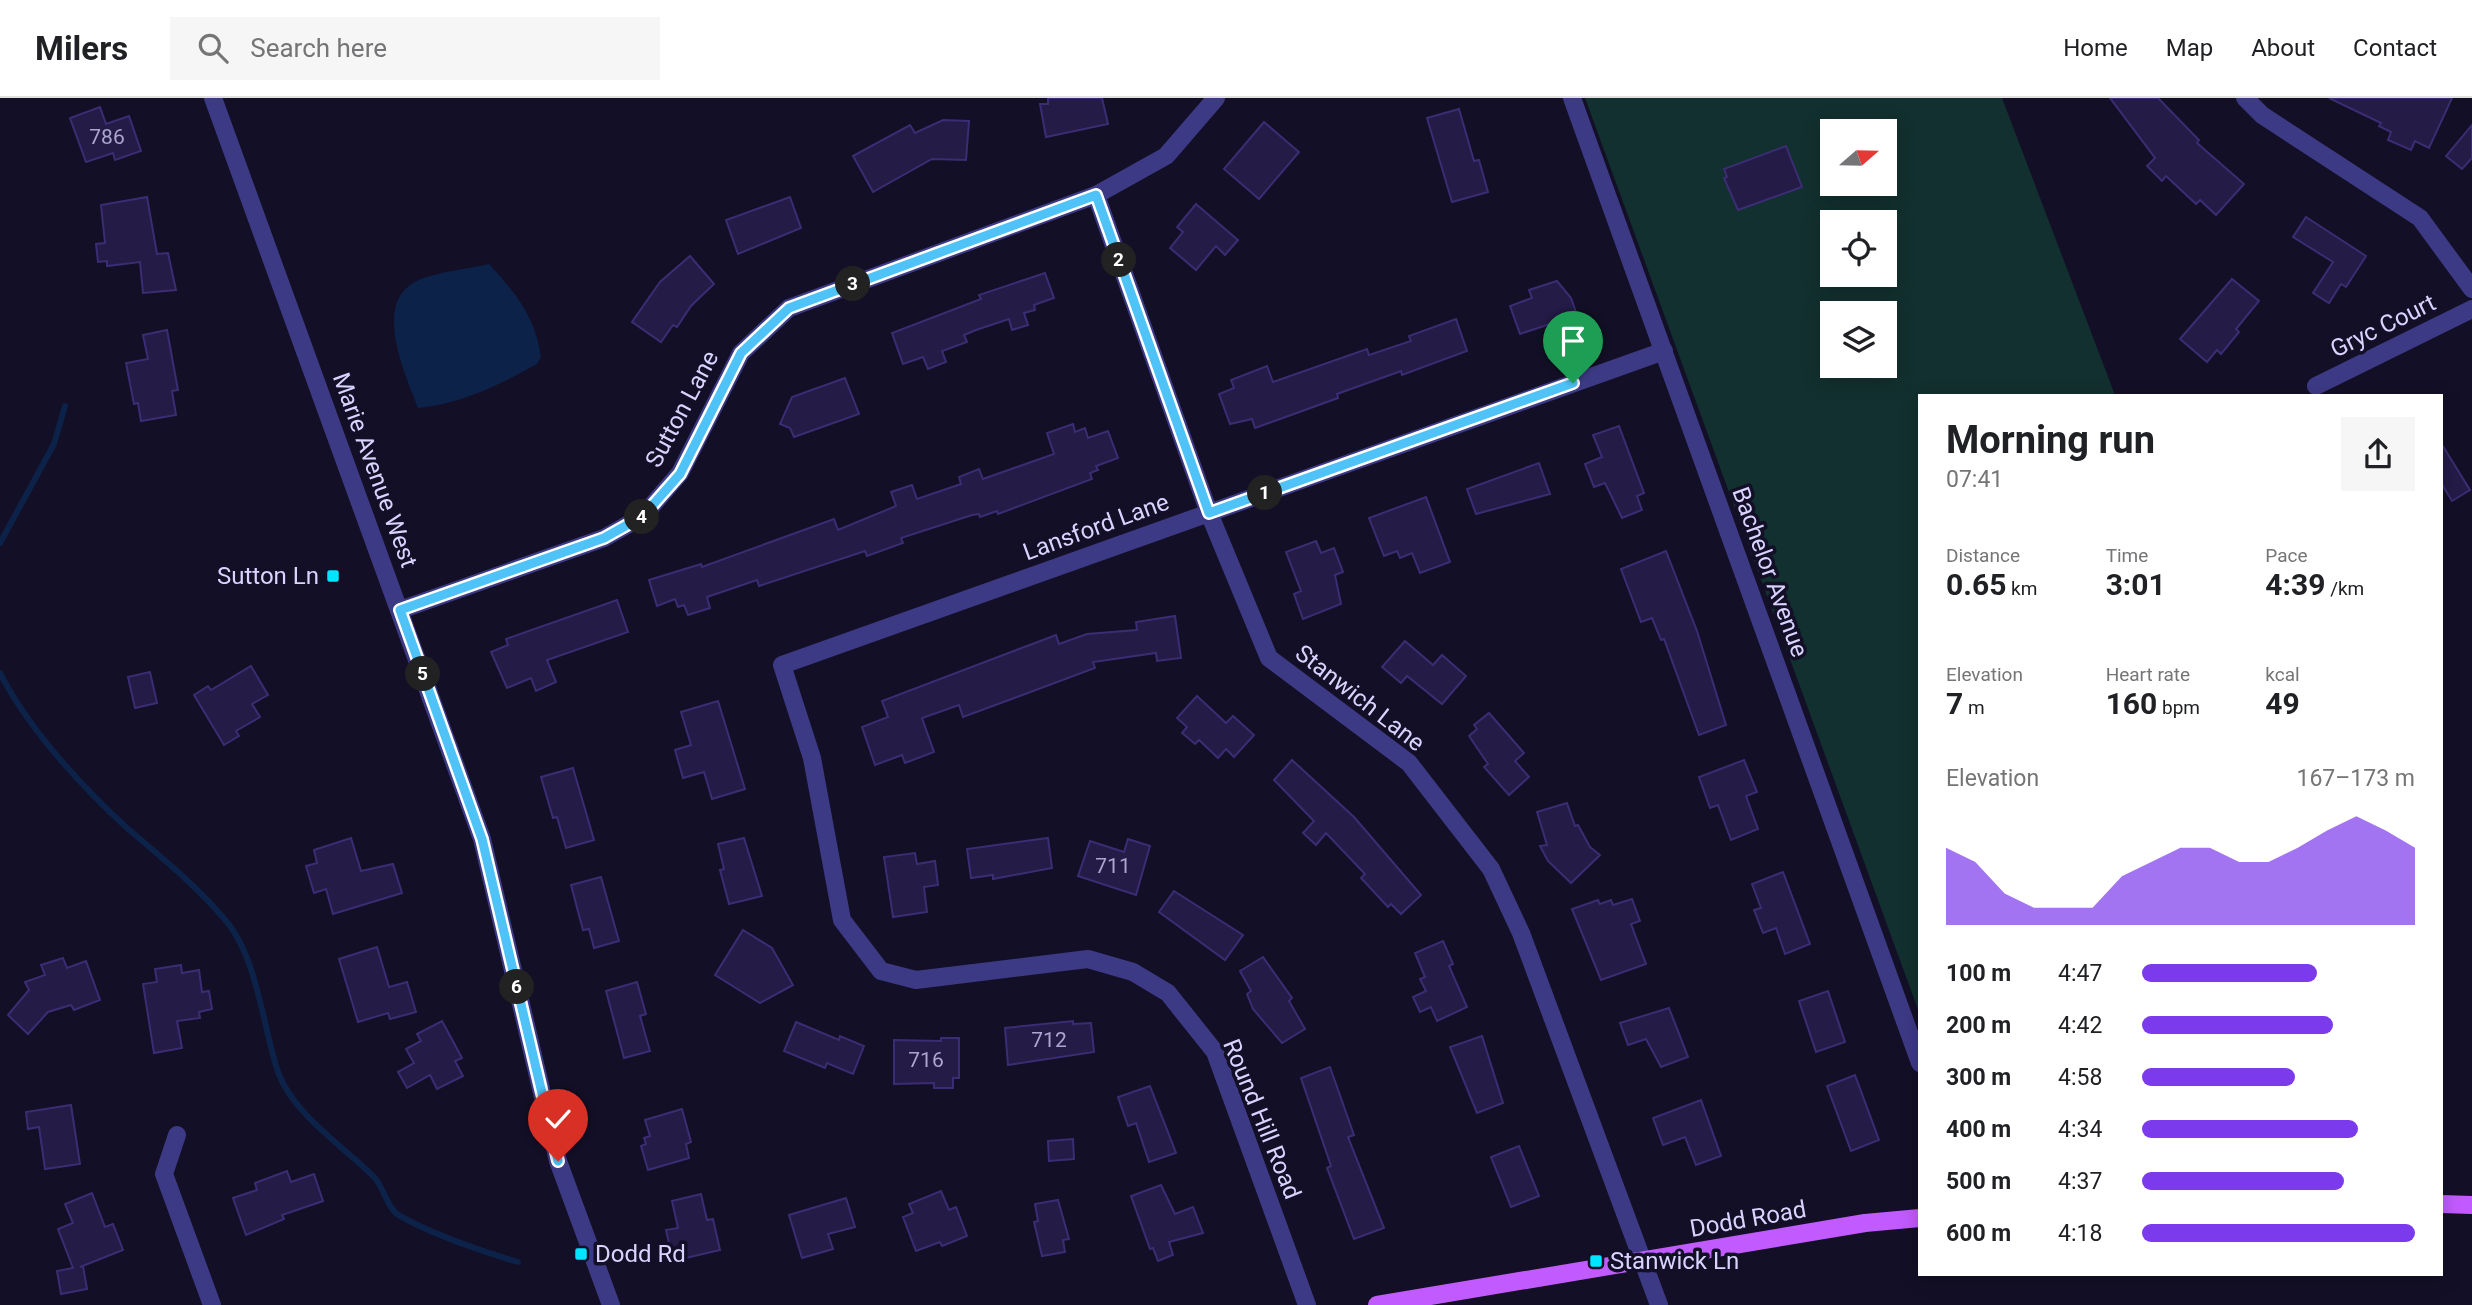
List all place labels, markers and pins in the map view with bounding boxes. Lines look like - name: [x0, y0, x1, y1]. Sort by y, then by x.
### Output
- pin: 2: [1102, 242, 1136, 278]
- pin: 3: [836, 266, 870, 302]
- pin: [1543, 311, 1603, 383]
- pin: 1: [1248, 476, 1282, 510]
- pin: 4: [624, 500, 660, 534]
- place label: Sutton Ln: [217, 562, 319, 590]
- marker: Sutton Ln: [325, 568, 341, 584]
- pin: 5: [406, 656, 440, 692]
- pin: 6: [500, 970, 534, 1004]
- pin: [528, 1089, 588, 1161]
- place label: Dodd Rd: [595, 1240, 686, 1268]
- marker: Dodd Rd: [573, 1246, 589, 1262]
- place label: Stanwick Ln: [1610, 1247, 1739, 1275]
- marker: Stanwick Ln: [1588, 1253, 1604, 1269]

